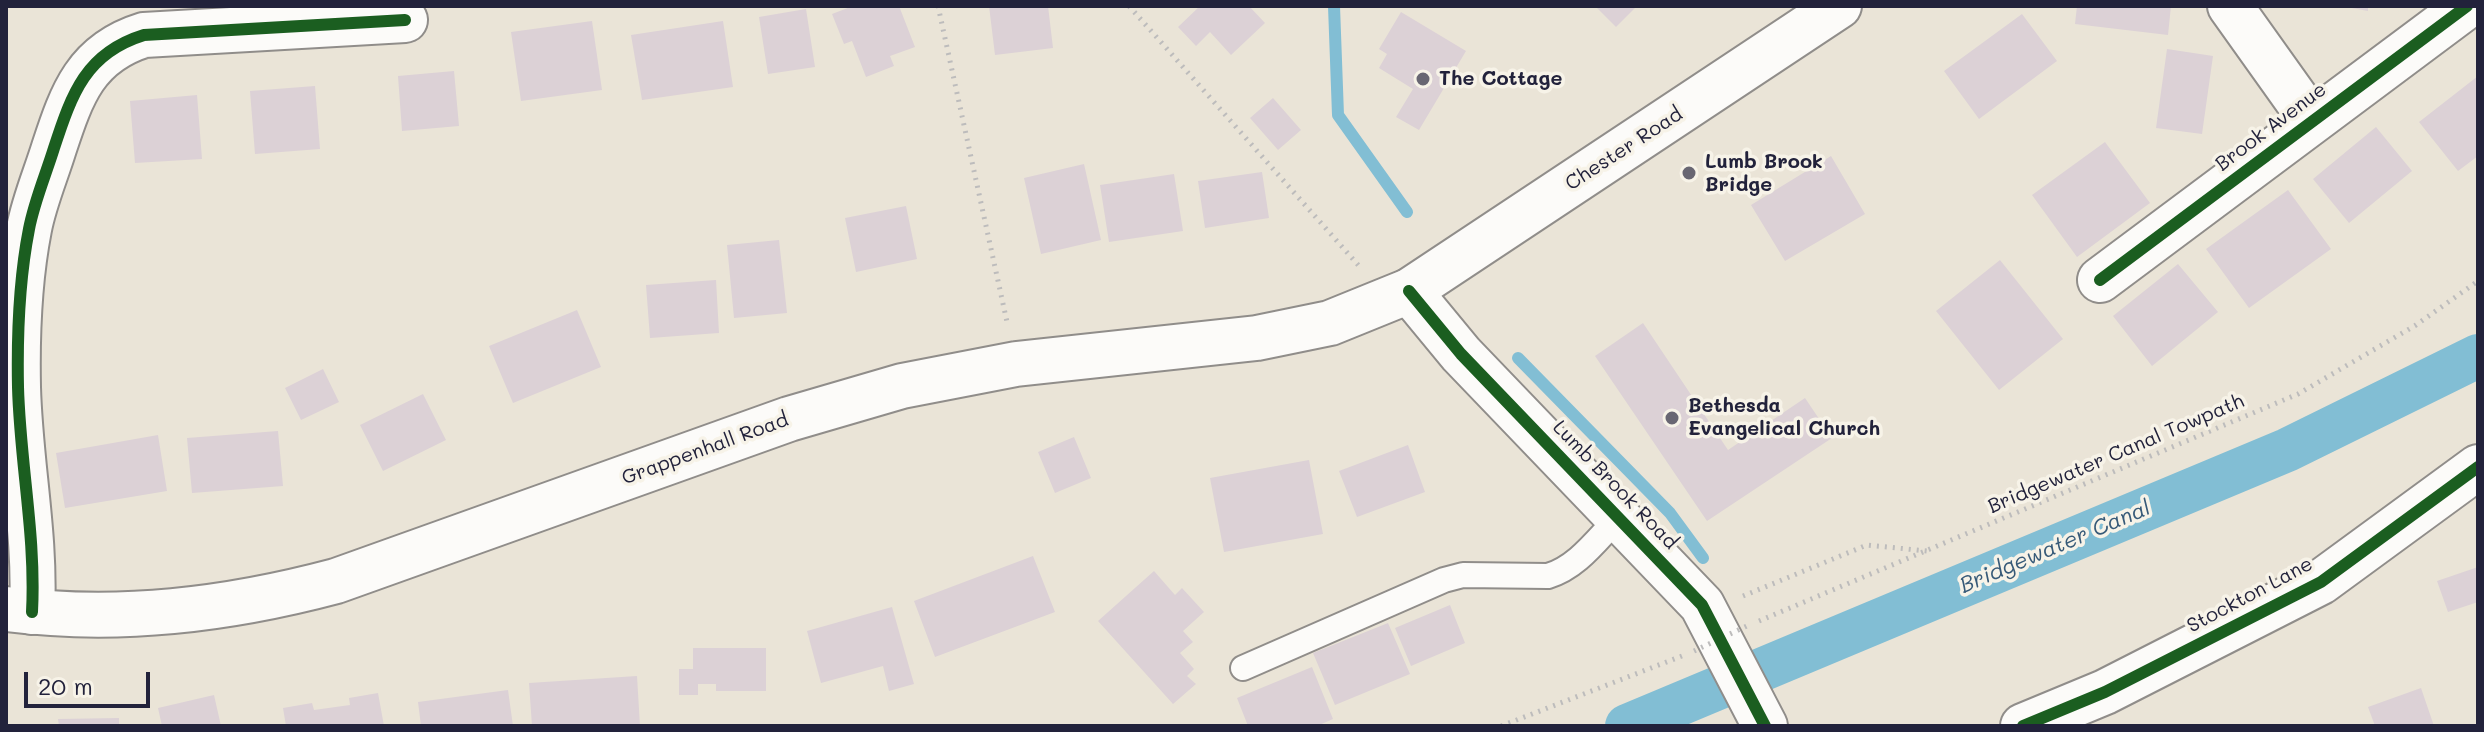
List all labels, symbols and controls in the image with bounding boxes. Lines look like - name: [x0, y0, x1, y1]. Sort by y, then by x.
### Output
- place label: The Cottage: [1439, 67, 1562, 91]
- marker: The Cottage: [1414, 70, 1432, 88]
- street label: Brook Avenue: [2211, 78, 2331, 176]
- street label: Chester Road: [1561, 102, 1687, 196]
- place label: Lumb Brook Bridge: [1705, 150, 1823, 197]
- marker: Lumb Brook Bridge: [1680, 164, 1698, 182]
- street label: Bridgewater Canal Towpath: [1984, 389, 2248, 519]
- place label: Bethesda Evangelical Church: [1688, 394, 1880, 441]
- street label: Grappenhall Road: [618, 408, 792, 490]
- marker: Bethesda Evangelical Church: [1663, 409, 1681, 427]
- street label: Lumb Brook Road: [1547, 416, 1683, 554]
- water label: Bridgewater Canal: [1956, 495, 2154, 599]
- street label: Stockton Lane: [2183, 552, 2317, 638]
- scale bar: [28, 656, 154, 706]
- text: 20 m: [38, 670, 93, 701]

